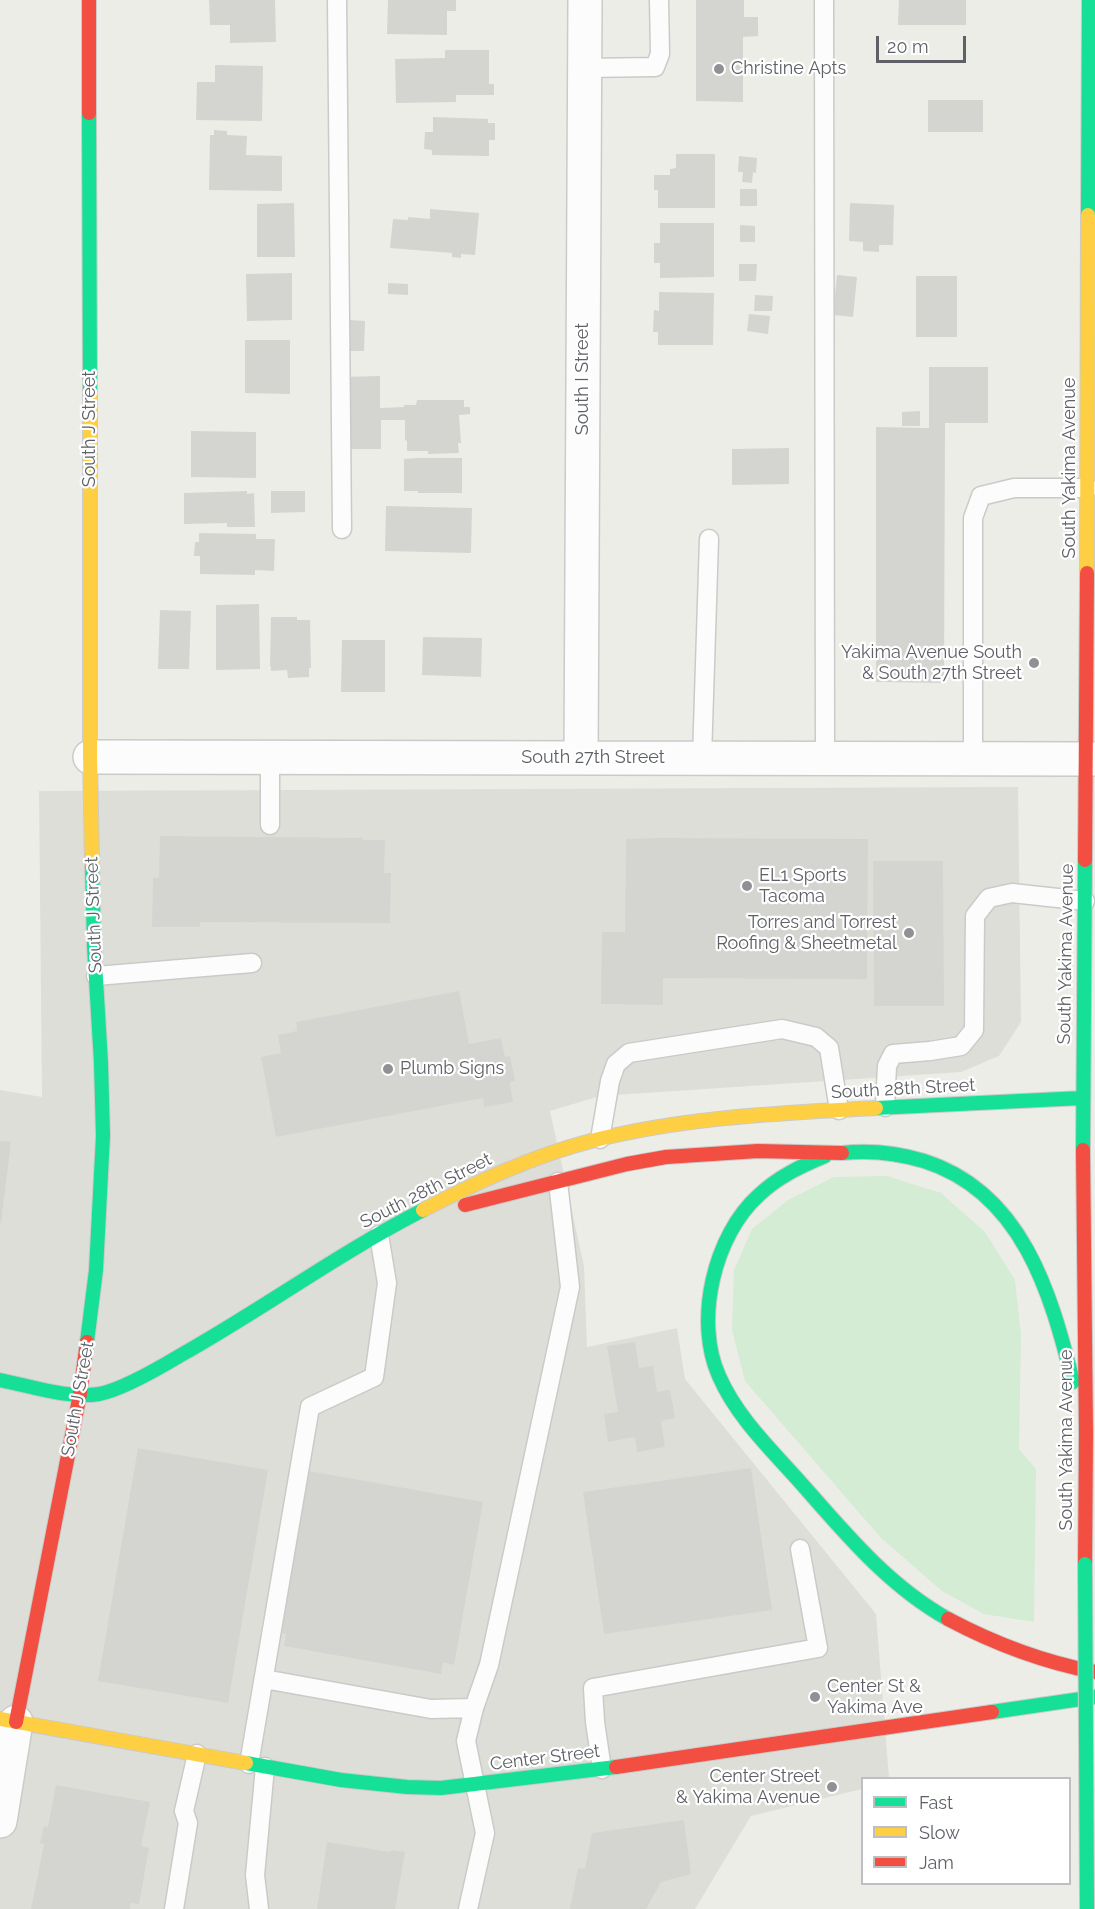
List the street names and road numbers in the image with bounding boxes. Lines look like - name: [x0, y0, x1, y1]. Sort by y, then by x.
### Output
- street label: South I Street: [572, 323, 594, 435]
- street label: South J Street: [79, 371, 101, 487]
- street label: South Yakima Avenue: [1059, 378, 1081, 558]
- street label: South 27th Street: [521, 747, 665, 769]
- street label: South J Street: [81, 856, 107, 974]
- street label: South Yakima Avenue: [1054, 863, 1078, 1045]
- street label: South 28th Street: [830, 1074, 976, 1104]
- street label: South 28th Street: [357, 1149, 495, 1233]
- street label: South J Street: [57, 1340, 99, 1458]
- street label: South Yakima Avenue: [1056, 1350, 1078, 1530]
- street label: Center Street: [489, 1741, 601, 1775]

